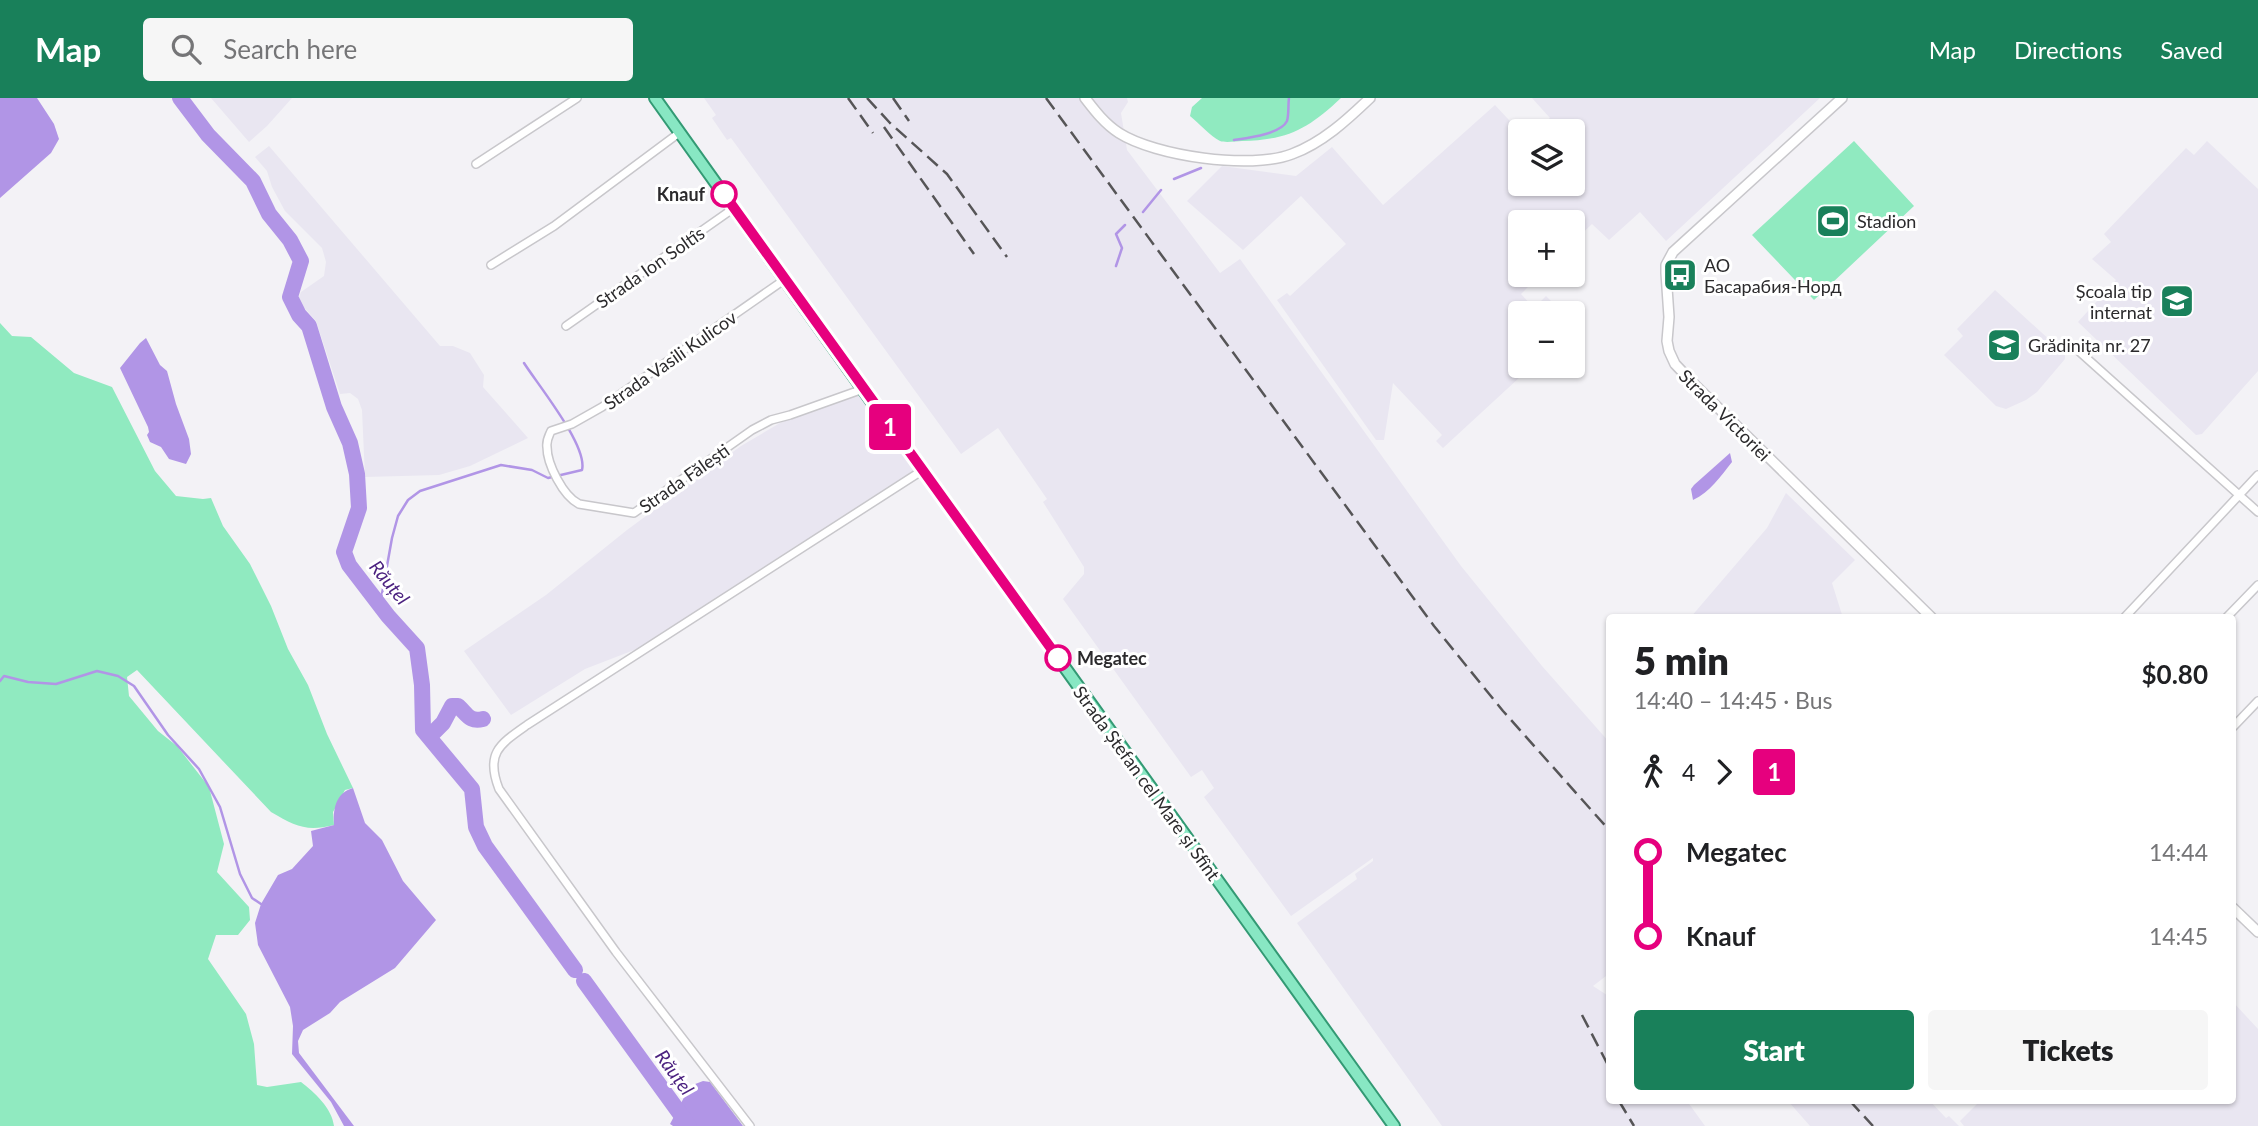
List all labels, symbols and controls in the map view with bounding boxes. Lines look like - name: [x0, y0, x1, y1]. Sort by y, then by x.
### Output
- search box: [143, 18, 633, 81]
- text: Map: [35, 29, 101, 69]
- icon: search: [167, 30, 205, 68]
- text: Search here: [223, 33, 357, 65]
- text: Map: [1929, 35, 1976, 64]
- text: Directions: [2014, 35, 2122, 64]
- text: Saved: [2160, 35, 2223, 64]
- map controls: [1508, 119, 1585, 378]
- button: layers: [1508, 119, 1585, 196]
- marker: Knauf: [711, 181, 737, 207]
- place label: Knauf: [657, 183, 706, 205]
- sports icon: Stadion: [1814, 202, 1852, 240]
- button: +: [1508, 210, 1585, 287]
- place label: Stadion: [1857, 210, 1916, 232]
- street label: Strada Ion Soltîs: [591, 221, 709, 313]
- place label: АО Басарабия-Норд: [1704, 254, 1842, 297]
- bus stop icon: АО Басарабия-Норд: [1661, 256, 1699, 294]
- place label: Școala tip internat: [2076, 280, 2153, 323]
- school or university icon: Școala tip internat: [2158, 282, 2196, 320]
- button: −: [1508, 301, 1585, 378]
- street label: Strada Vasili Kulicov: [599, 306, 741, 414]
- school or university icon: Grădinița nr. 27: [1985, 326, 2023, 364]
- place label: Grădinița nr. 27: [2028, 334, 2151, 356]
- street label: Strada Victoriei: [1675, 365, 1775, 465]
- line badge: 1: [867, 404, 913, 450]
- text: 1: [883, 412, 897, 441]
- street label: Strada Fălești: [635, 439, 733, 517]
- water label: Răuțel: [365, 555, 415, 609]
- text: 5 min: [1634, 637, 1729, 683]
- marker: Megatec: [1045, 645, 1071, 671]
- place label: Megatec: [1077, 647, 1147, 669]
- text: $0.80: [2142, 658, 2208, 690]
- street label: Strada Ștefan cel Mare și Sfînt: [1069, 681, 1225, 885]
- text: 14:40 – 14:45 · Bus: [1634, 686, 1833, 714]
- icon: walk: [1634, 753, 1672, 791]
- icon: forward: [1705, 753, 1743, 791]
- text: 1: [1767, 757, 1781, 786]
- text: 4: [1682, 758, 1695, 786]
- text: Megatec: [1686, 836, 1787, 868]
- text: 14:44: [2149, 838, 2208, 866]
- text: Knauf: [1686, 920, 1756, 952]
- text: 14:45: [2149, 922, 2208, 950]
- button: Start: [1634, 1010, 1914, 1090]
- button: Tickets: [1928, 1010, 2208, 1090]
- water label: Răuțel: [651, 1045, 699, 1099]

